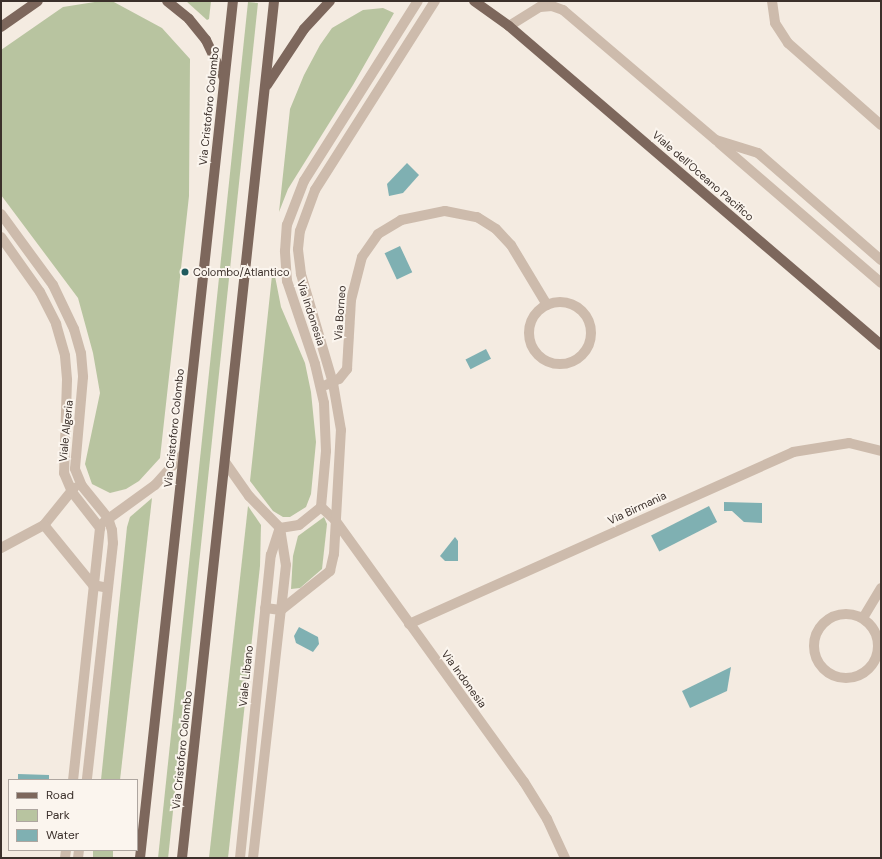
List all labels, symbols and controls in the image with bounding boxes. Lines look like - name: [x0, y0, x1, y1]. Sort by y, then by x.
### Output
- street label: Via Cristoforo Colombo: [196, 46, 222, 166]
- street label: Viale dell'Oceano Pacifico: [650, 128, 756, 224]
- place label: Colombo/Atlantico: [193, 265, 289, 279]
- marker: Colombo/Atlantico: [180, 267, 190, 277]
- street label: Via Indonesia: [294, 279, 328, 347]
- street label: Via Borneo: [331, 285, 349, 341]
- street label: Via Cristoforo Colombo: [161, 368, 187, 488]
- street label: Viale Algeria: [56, 399, 76, 463]
- street label: Via Birmania: [606, 489, 668, 527]
- street label: Viale Libano: [236, 645, 256, 707]
- street label: Via Indonesia: [439, 648, 489, 710]
- street label: Via Cristoforo Colombo: [169, 690, 195, 810]
- legend: [8, 779, 138, 851]
- text: Road: [46, 787, 74, 803]
- text: Park: [46, 807, 70, 823]
- text: Water: [46, 827, 79, 843]

